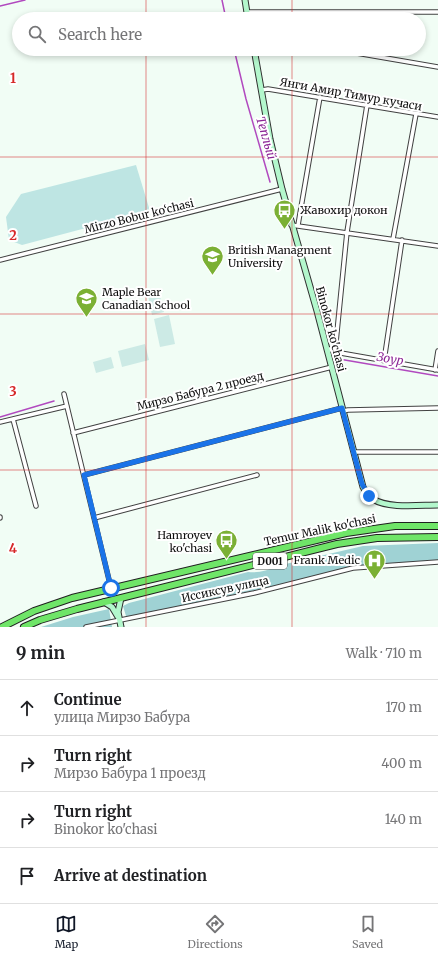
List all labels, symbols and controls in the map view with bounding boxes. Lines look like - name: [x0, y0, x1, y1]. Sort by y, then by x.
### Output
- search box: [12, 12, 426, 56]
- icon: search: [26, 23, 48, 45]
- text: Search here: [58, 25, 142, 44]
- text: 1: [10, 70, 16, 87]
- street label: Янги Амир Тимур кучаси: [279, 75, 424, 113]
- water label: Теплый: [253, 115, 280, 161]
- street label: Mirzo Bobur ko‘chasi: [83, 196, 196, 236]
- bus stop icon: Жавохир докон: [271, 197, 297, 230]
- place label: Жавохир докон: [300, 203, 388, 217]
- text: 2: [9, 227, 17, 244]
- school or university icon: British Managment University: [200, 243, 226, 276]
- place label: British Managment University: [228, 243, 332, 270]
- school or university icon: Maple Bear Canadian School: [73, 285, 99, 318]
- place label: Maple Bear Canadian School: [102, 285, 191, 312]
- street label: Binokor ko'chasi: [313, 285, 349, 374]
- water label: Зоур: [375, 349, 405, 368]
- street label: Мирзо Бабура 2 проезд: [135, 368, 265, 414]
- text: 3: [9, 383, 17, 400]
- route end: [360, 487, 378, 505]
- street label: Temur Malik ko'chasi: [263, 511, 378, 549]
- place label: Hamroyev ko'chasi: [157, 528, 213, 555]
- bus stop icon: Hamroyev ko'chasi: [214, 528, 240, 561]
- text: 4: [9, 540, 18, 557]
- hospital icon: Frank Medic: [362, 547, 388, 580]
- road number: D001: [253, 553, 287, 569]
- place label: Frank Medic: [294, 553, 360, 567]
- street label: Иссиксув улица: [180, 573, 270, 605]
- route start: [102, 579, 120, 597]
- text: 9 min: [16, 642, 65, 664]
- text: Walk · 710 m: [346, 645, 422, 662]
- text: Continue: [54, 690, 122, 709]
- icon: ahead: [16, 697, 38, 719]
- text: 170 m: [385, 699, 422, 716]
- text: улица Мирзо Бабура: [54, 709, 190, 726]
- text: Turn right: [54, 746, 132, 765]
- icon: right: [16, 753, 38, 775]
- text: 400 m: [381, 755, 422, 772]
- text: Мирзо Бабура 1 проезд: [54, 765, 206, 782]
- text: Turn right: [54, 802, 132, 821]
- icon: right: [16, 809, 38, 831]
- text: 140 m: [385, 811, 422, 828]
- text: Binokor ko'chasi: [54, 821, 158, 838]
- icon: arrive: [16, 865, 38, 887]
- text: Arrive at destination: [54, 866, 207, 885]
- tab: Map: [55, 913, 78, 951]
- tab: Directions: [188, 913, 243, 951]
- tab: Saved: [352, 913, 383, 951]

